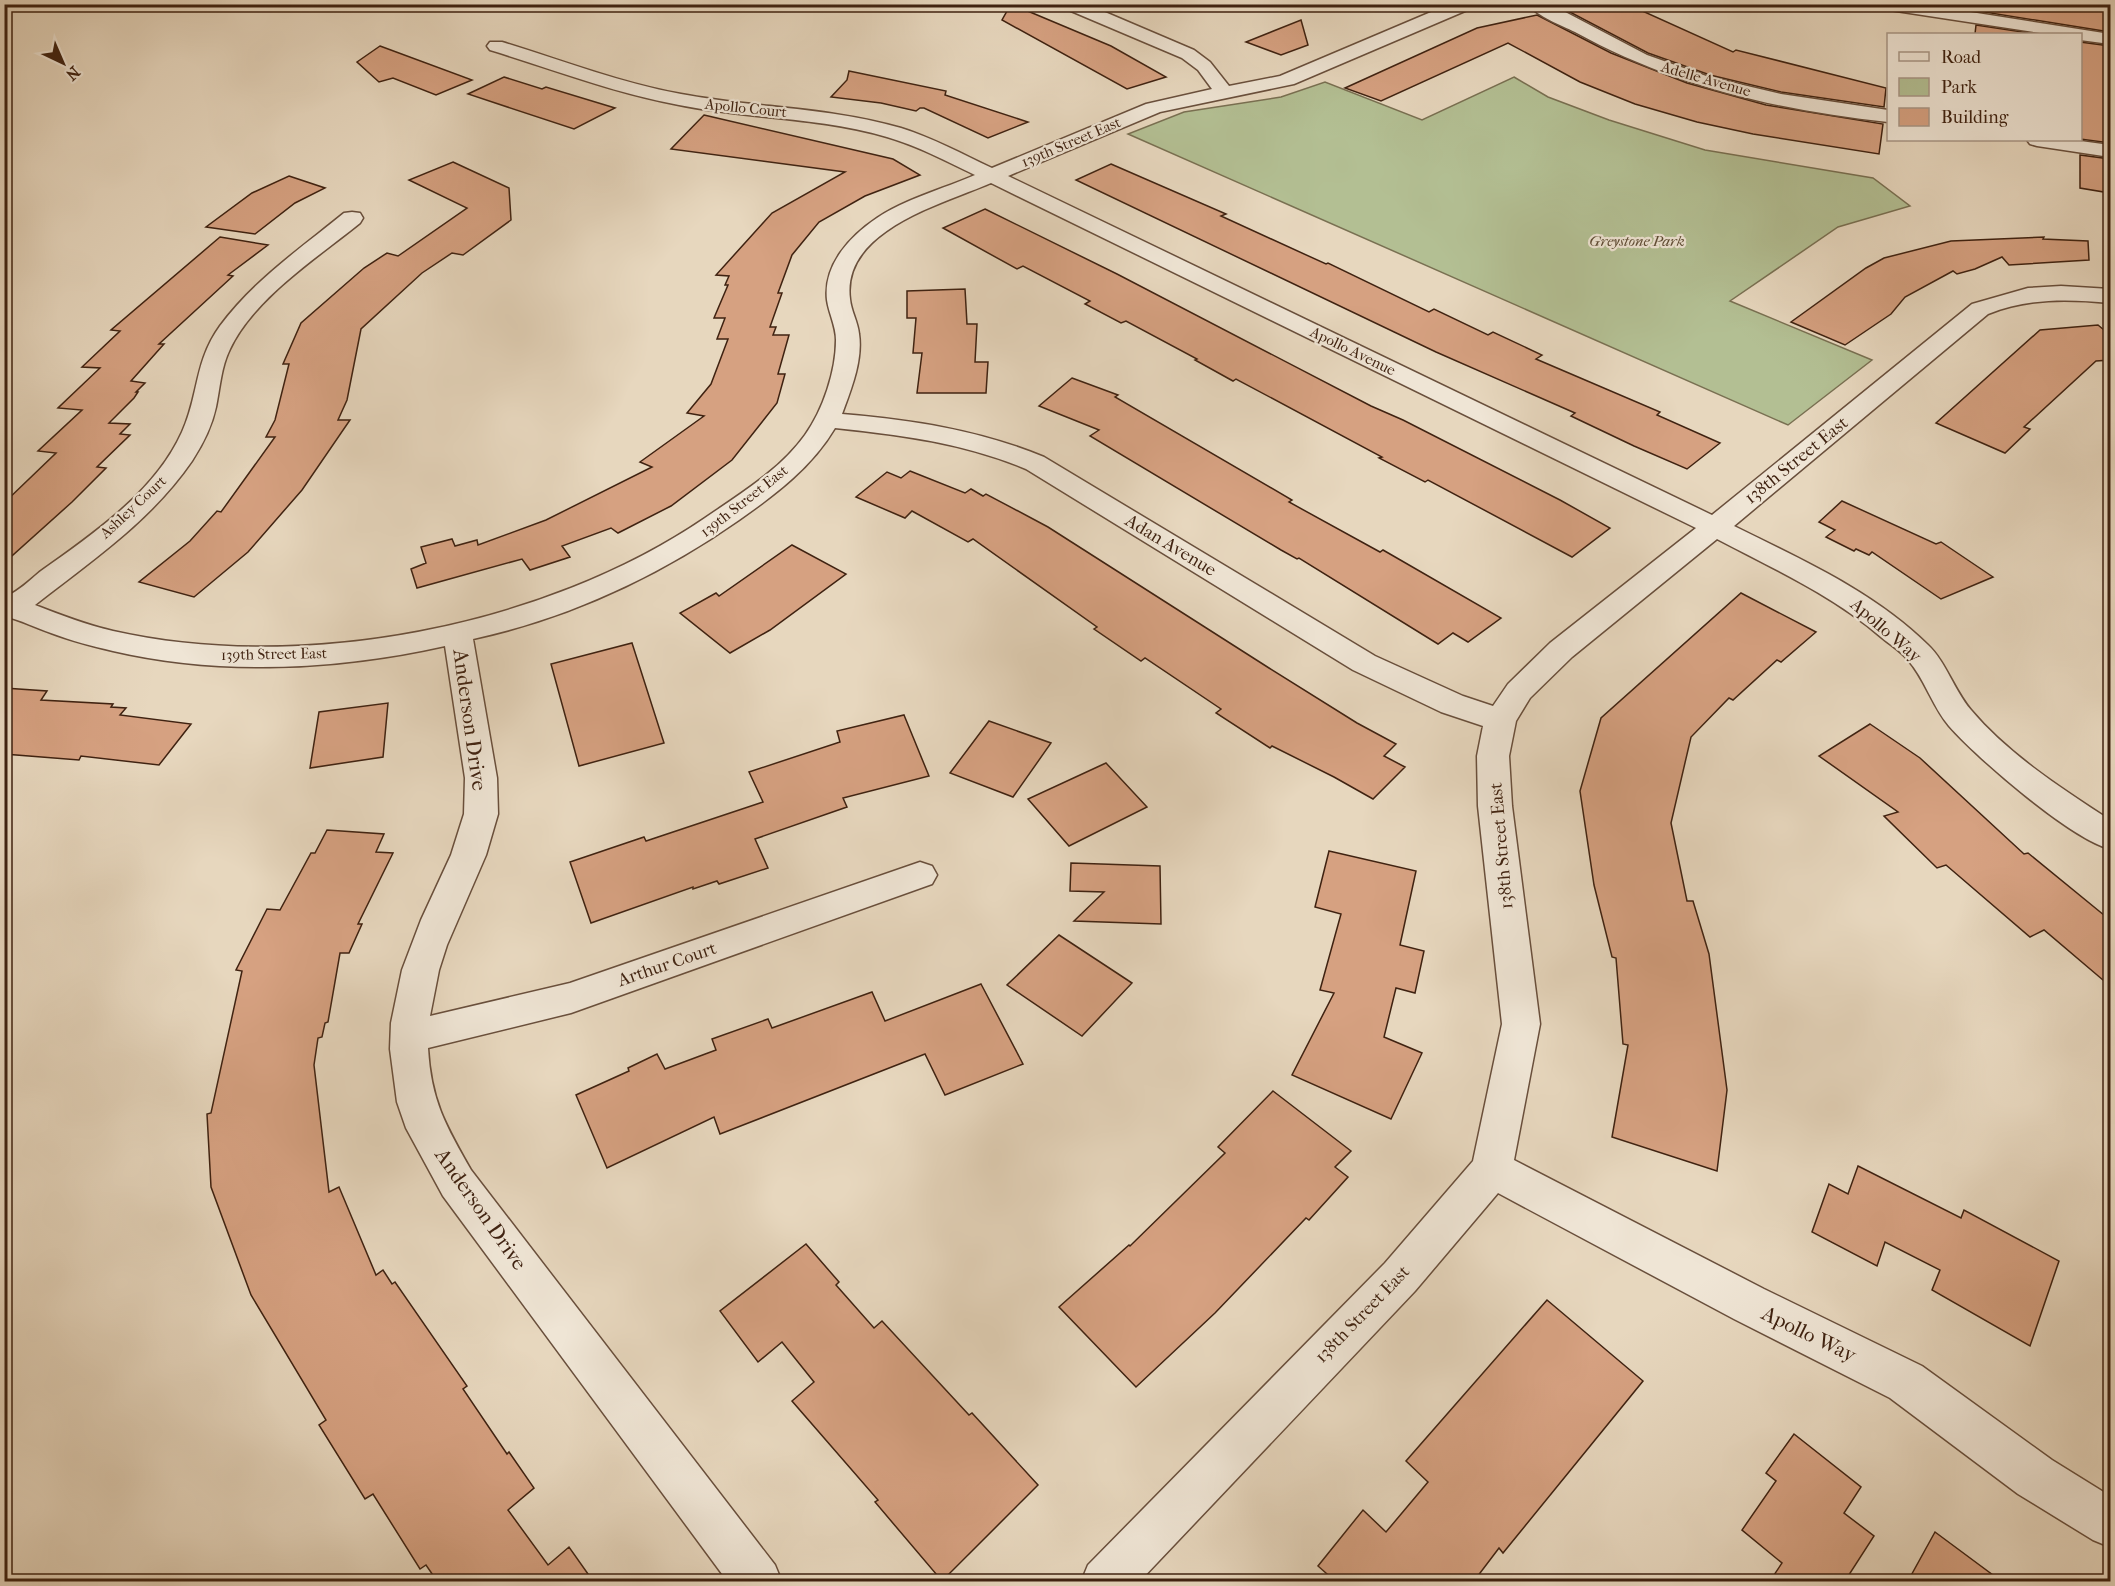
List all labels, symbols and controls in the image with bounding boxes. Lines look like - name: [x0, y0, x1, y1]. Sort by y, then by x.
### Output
- north arrow: [33, 33, 93, 93]
- legend: [1887, 33, 2082, 141]
- text: Road: [1941, 47, 1981, 68]
- street label: Adelle Avenue: [1658, 57, 1753, 101]
- text: N: [61, 62, 84, 85]
- text: Park: [1941, 77, 1978, 98]
- street label: Apollo Court: [703, 95, 788, 121]
- text: Building: [1941, 107, 2009, 128]
- street label: 139th Street East: [1019, 113, 1124, 171]
- park label: Greystone Park: [1589, 232, 1685, 250]
- street label: Apollo Avenue: [1306, 322, 1399, 380]
- street label: 138th Street East: [1740, 412, 1853, 509]
- street label: 139th Street East: [697, 461, 792, 541]
- street label: Ashley Court: [95, 471, 170, 543]
- street label: Adan Avenue: [1121, 510, 1220, 581]
- street label: Apollo Way: [1845, 593, 1927, 668]
- street label: 139th Street East: [221, 644, 328, 664]
- street label: Anderson Drive: [448, 647, 492, 792]
- street label: 138th Street East: [1485, 781, 1517, 910]
- street label: Arthur Court: [614, 938, 720, 991]
- street label: Anderson Drive: [430, 1143, 532, 1274]
- street label: 138th Street East: [1311, 1261, 1414, 1367]
- street label: Apollo Way: [1757, 1300, 1861, 1367]

